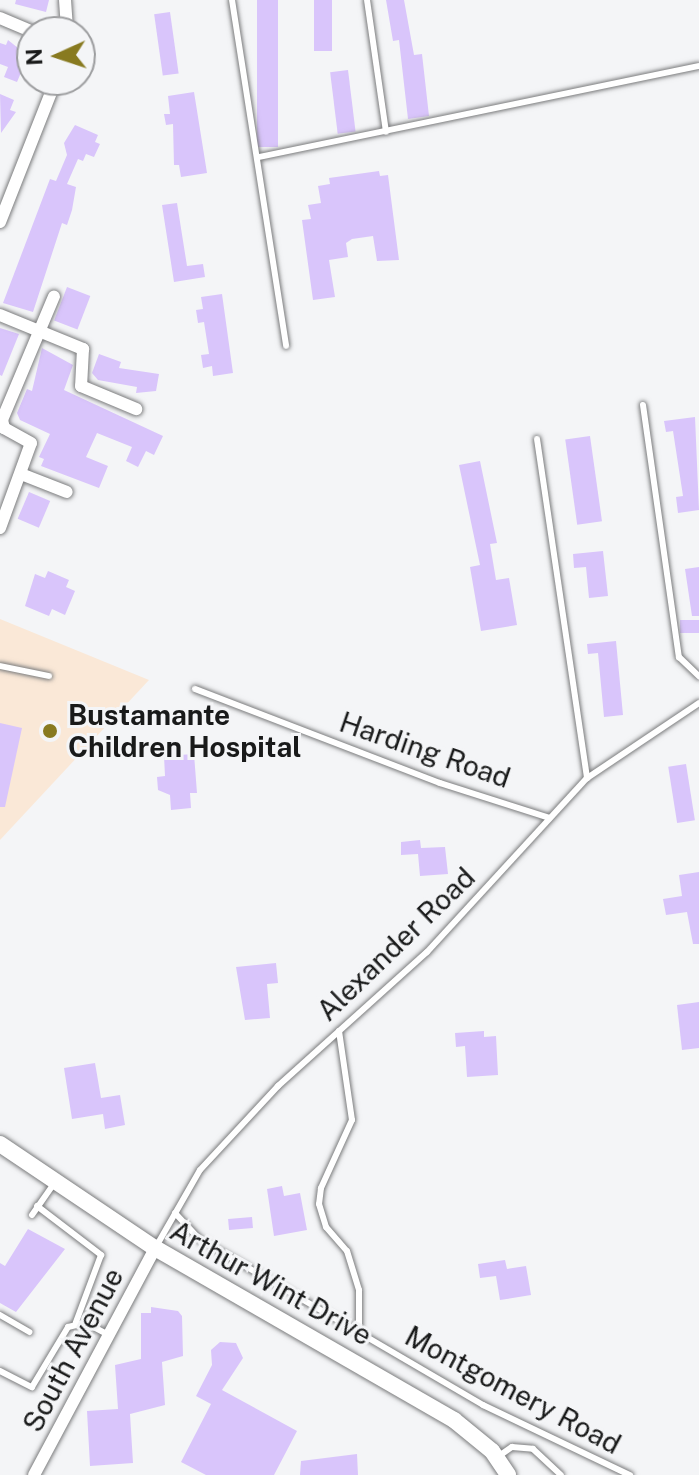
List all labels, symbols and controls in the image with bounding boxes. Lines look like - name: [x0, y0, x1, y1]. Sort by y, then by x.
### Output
- north arrow: [16, 16, 96, 96]
- text: N: [21, 48, 47, 66]
- place label: Bustamante Children Hospital: [68, 698, 301, 764]
- street label: Harding Road: [335, 705, 515, 795]
- marker: Bustamante Children Hospital: [39, 720, 61, 742]
- street label: Alexander Road: [310, 860, 482, 1028]
- street label: Arthur Wint Drive: [164, 1214, 378, 1352]
- street label: South Avenue: [16, 1262, 130, 1438]
- street label: Montgomery Road: [399, 1319, 627, 1461]

